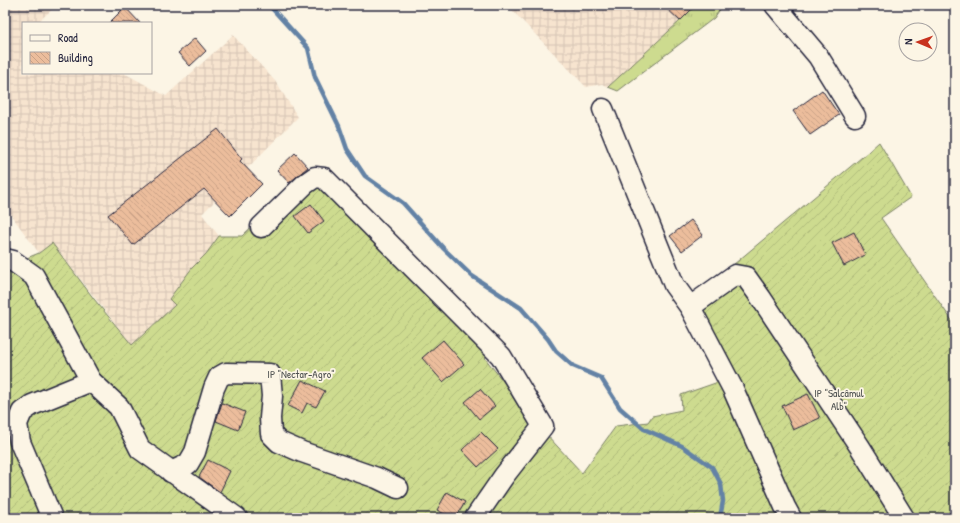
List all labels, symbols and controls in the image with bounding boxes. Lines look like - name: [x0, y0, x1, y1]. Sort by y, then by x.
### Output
- legend: [22, 22, 152, 74]
- north arrow: [898, 22, 938, 62]
- text: Road: [58, 29, 78, 46]
- text: N: [901, 38, 915, 45]
- text: Building: [58, 49, 93, 66]
- park label: IP "Nectar-Agro": [267, 367, 335, 381]
- park label: IP "Salcâmul Alb": [814, 386, 864, 413]

